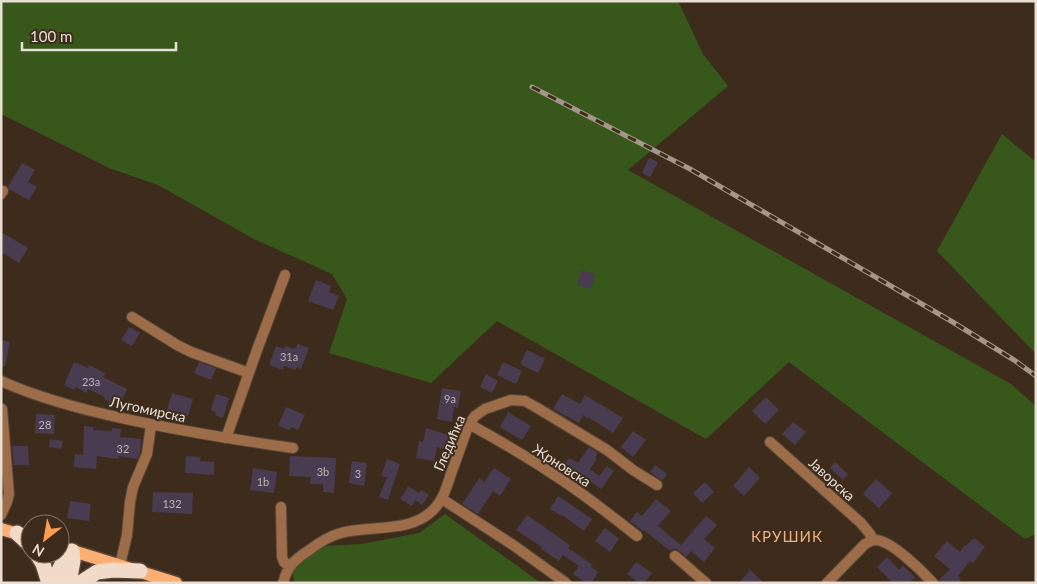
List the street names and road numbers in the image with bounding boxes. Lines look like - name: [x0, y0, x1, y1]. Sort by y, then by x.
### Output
- street label: Лугомирска: [107, 392, 188, 425]
- street label: Гледићка: [430, 412, 468, 474]
- street label: Жрновска: [530, 440, 594, 490]
- street label: Јаворска: [805, 454, 859, 504]

